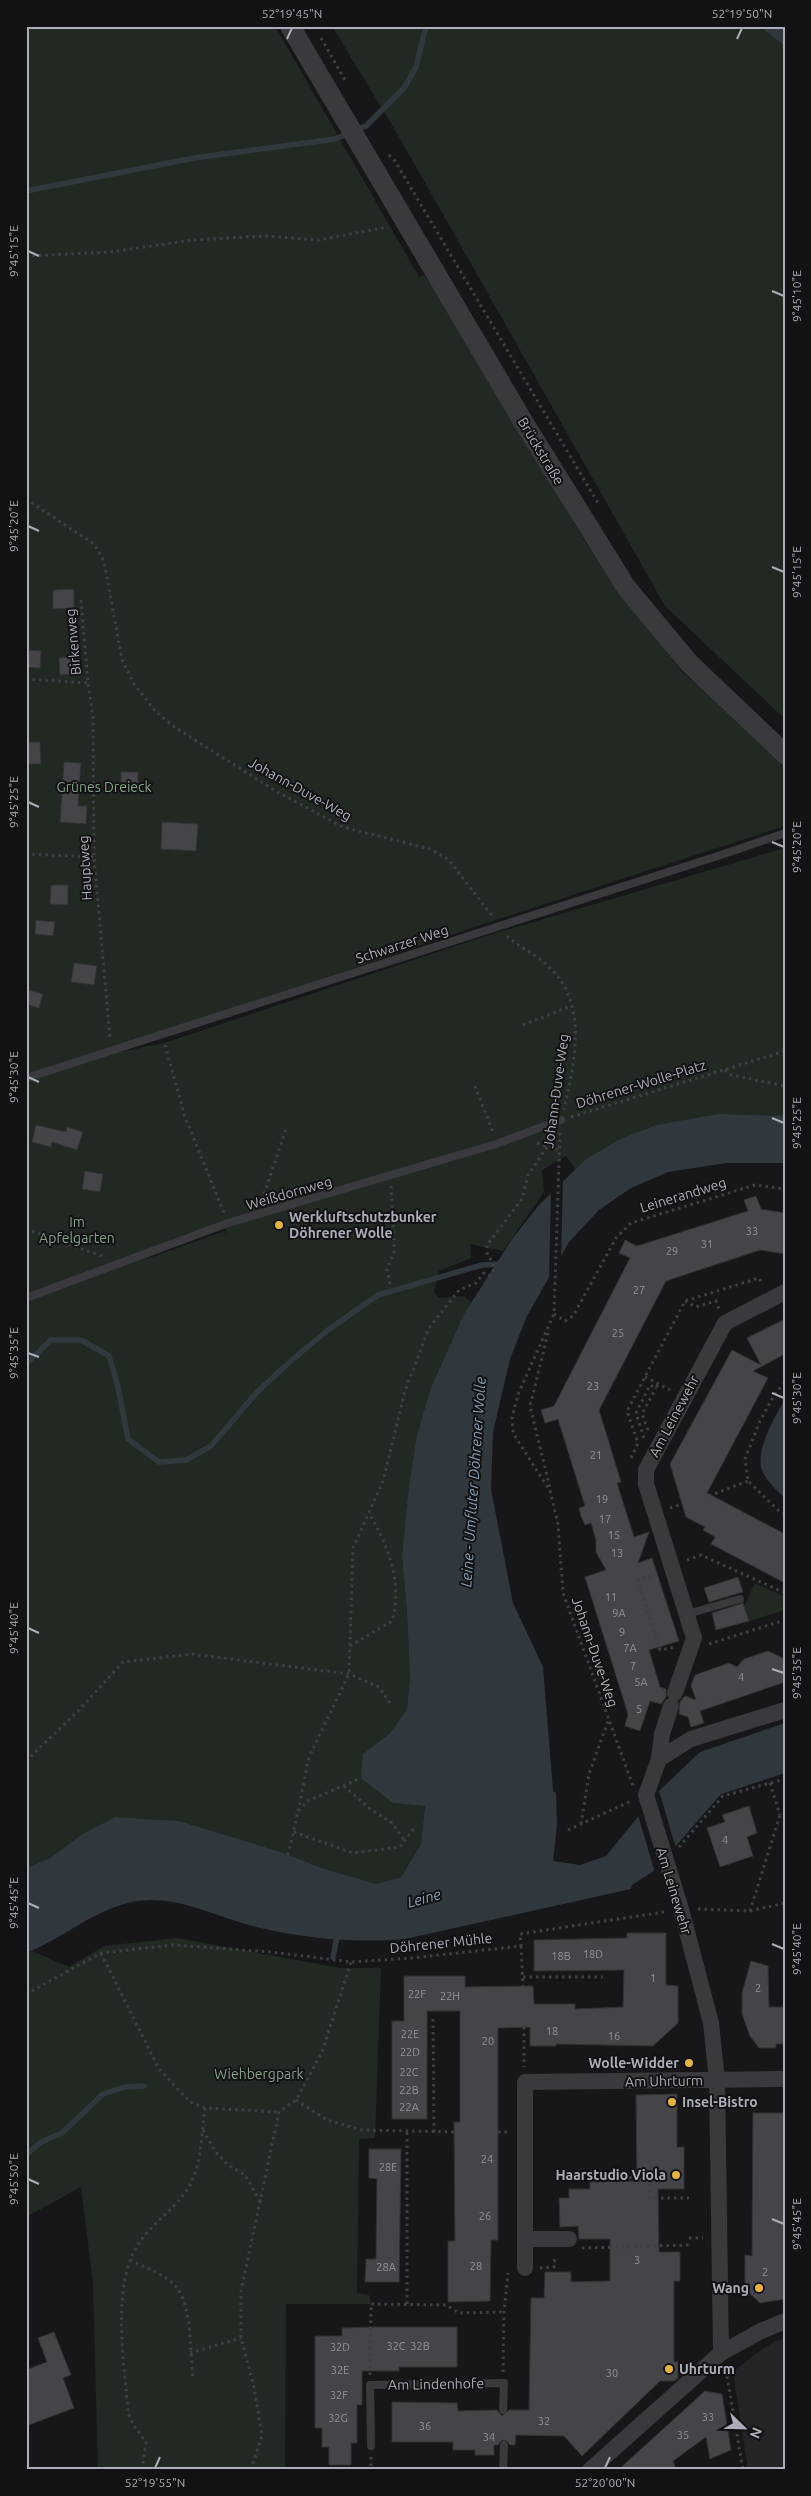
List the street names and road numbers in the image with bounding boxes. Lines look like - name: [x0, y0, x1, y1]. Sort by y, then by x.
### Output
- street label: Brückstraße: [515, 414, 567, 488]
- street label: Birkenweg: [62, 608, 84, 676]
- street label: Johann-Duve-Weg: [246, 754, 354, 824]
- street label: Hauptweg: [75, 835, 95, 901]
- street label: Schwarzer Weg: [354, 922, 450, 966]
- street label: Johann-Duve-Weg: [540, 1033, 572, 1149]
- street label: Döhrener-Wolle-Platz: [574, 1057, 708, 1111]
- street label: Weißdornweg: [244, 1173, 334, 1213]
- street label: Leinerandweg: [638, 1174, 728, 1216]
- street label: Am Leinewehr: [646, 1372, 703, 1460]
- street label: Johann-Duve-Weg: [569, 1595, 621, 1709]
- street label: Am Leinewehr: [653, 1846, 695, 1937]
- street label: Döhrener Mühle: [389, 1930, 493, 1956]
- street label: Am Uhrturm: [625, 2072, 703, 2090]
- street label: Am Lindenhofe: [388, 2375, 484, 2393]

